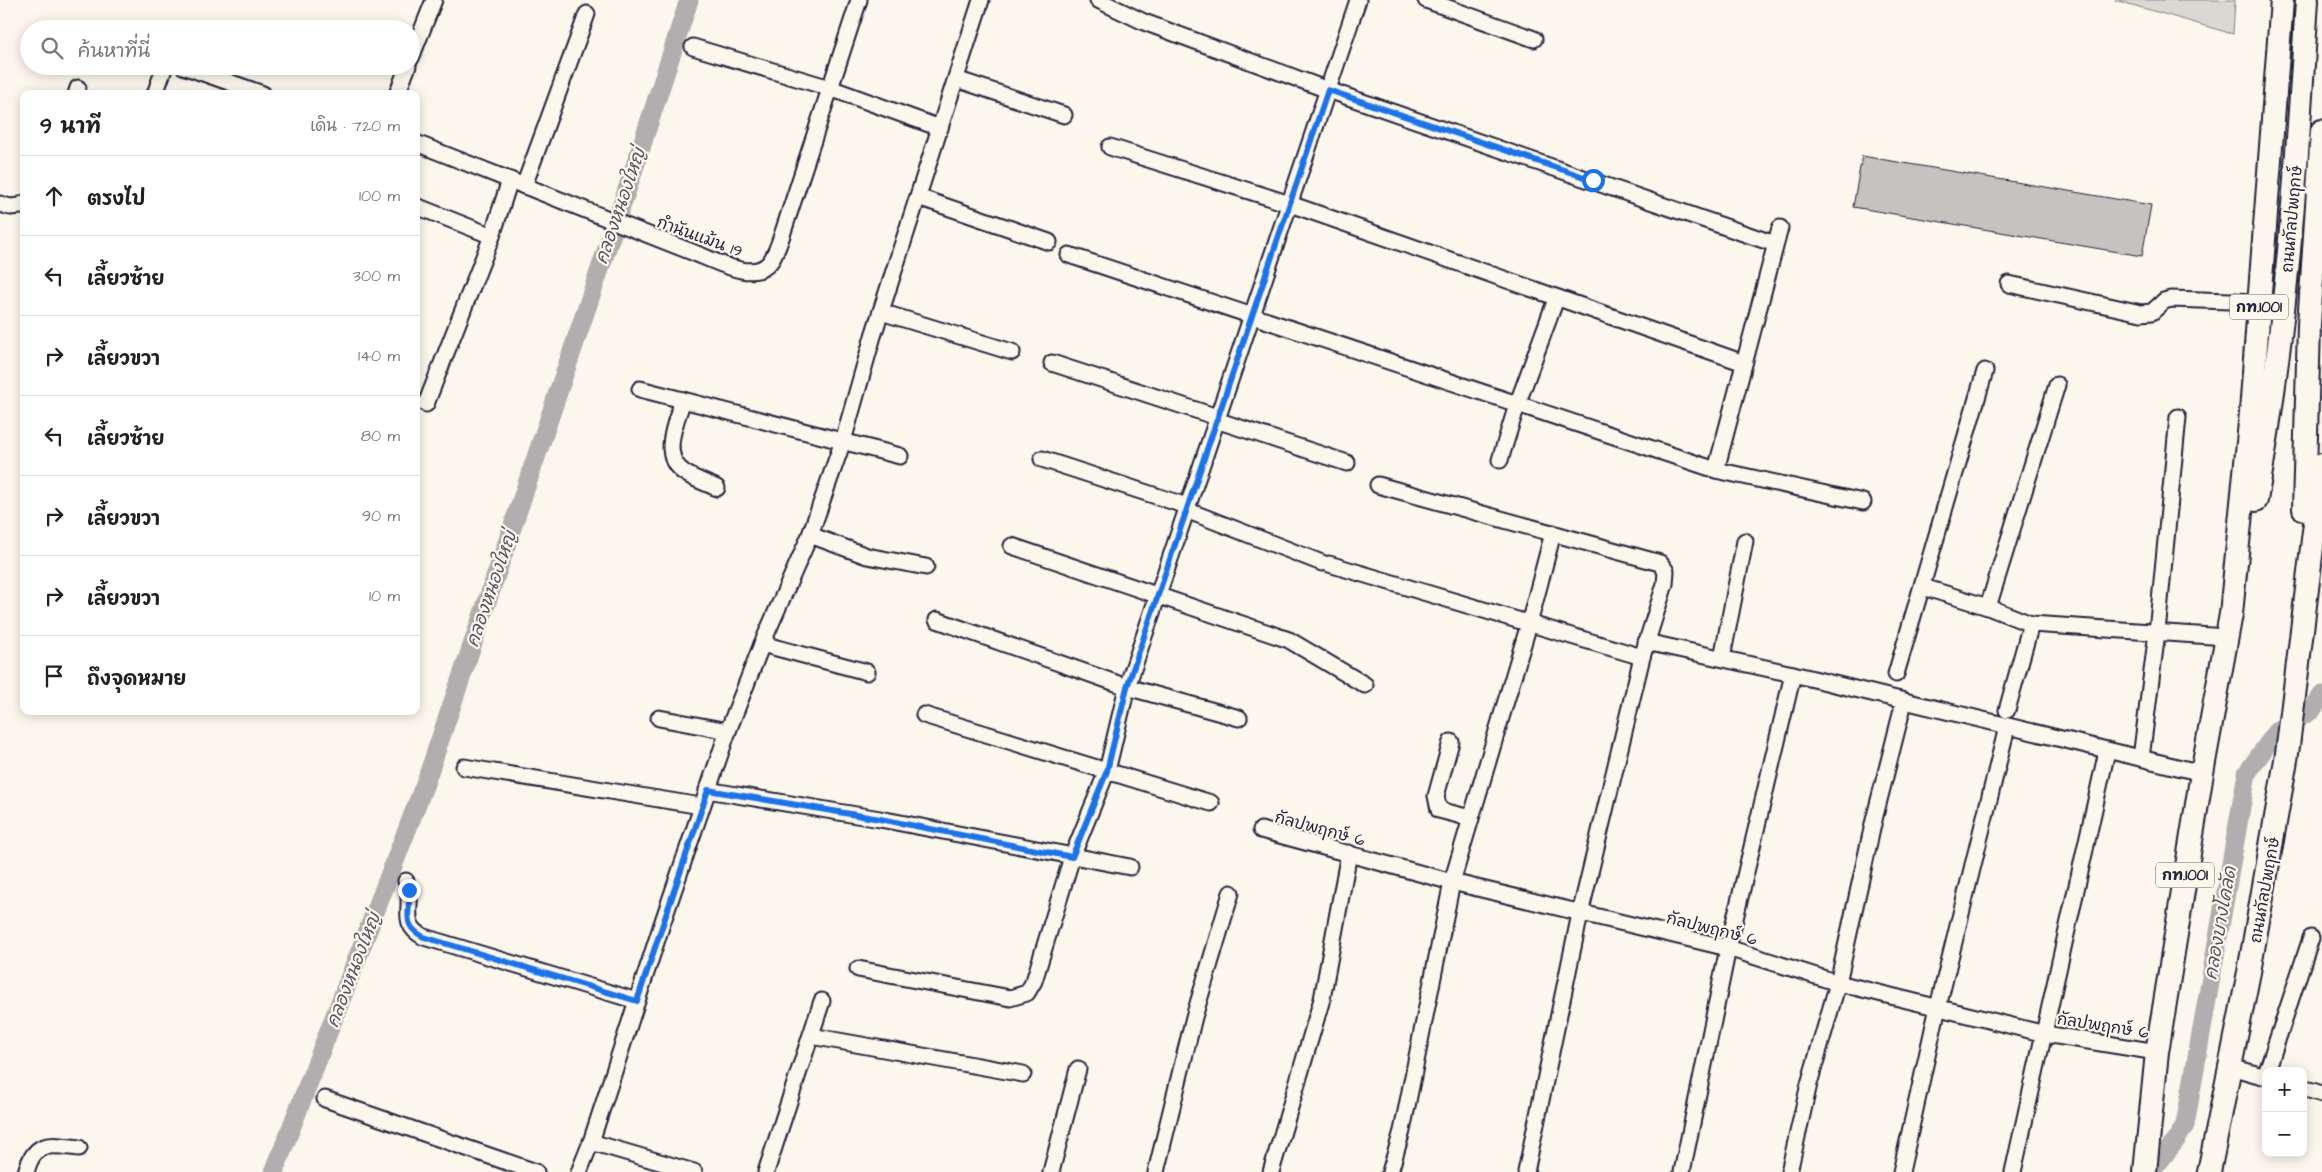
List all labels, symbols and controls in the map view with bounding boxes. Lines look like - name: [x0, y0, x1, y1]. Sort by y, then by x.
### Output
- search box: [20, 20, 420, 75]
- icon: search: [38, 34, 66, 62]
- text: ค้นหาที่นี่: [78, 38, 150, 65]
- text: 9 นาที: [40, 112, 101, 141]
- text: เดิน · 720 m: [310, 115, 400, 137]
- water label: คลองหนองใหญ่: [589, 142, 653, 267]
- street label: ถนนกัลปพฤกษ์: [2275, 164, 2308, 273]
- route start: [1582, 169, 1605, 192]
- icon: ahead: [40, 182, 68, 210]
- text: 100 m: [359, 185, 400, 207]
- text: ตรงไป: [87, 186, 145, 213]
- street label: กำนันแม้น 19: [654, 211, 746, 263]
- icon: left: [40, 262, 68, 290]
- text: 300 m: [353, 265, 400, 287]
- text: เลี้ยวซ้าย: [87, 266, 164, 293]
- road number: กท.1001: [2230, 294, 2288, 320]
- icon: right: [40, 342, 68, 370]
- text: 140 m: [358, 345, 400, 367]
- text: เลี้ยวขวา: [87, 346, 160, 373]
- icon: left: [40, 422, 68, 450]
- text: 80 m: [361, 425, 400, 447]
- text: เลี้ยวซ้าย: [87, 426, 164, 453]
- icon: right: [40, 502, 68, 530]
- text: 90 m: [362, 505, 400, 527]
- text: เลี้ยวขวา: [87, 506, 160, 533]
- water label: คลองหนองใหญ่: [460, 525, 524, 650]
- icon: right: [40, 582, 68, 610]
- text: 10 m: [369, 585, 400, 607]
- text: เลี้ยวขวา: [87, 586, 160, 613]
- icon: arrive: [40, 662, 68, 690]
- text: ถึงจุดหมาย: [87, 666, 186, 693]
- street label: กัลปพฤกษ์ 6: [1272, 805, 1368, 852]
- street label: ถนนกัลปพฤกษ์: [2244, 835, 2285, 945]
- road number: กท.1001: [2156, 862, 2214, 888]
- water label: คลองบางโคลัด: [2198, 864, 2243, 982]
- route end: [398, 879, 421, 902]
- water label: คลองหนองใหญ่: [320, 906, 388, 1031]
- street label: กัลปพฤกษ์ 6: [1664, 906, 1760, 951]
- street label: กัลปพฤกษ์ 6: [2055, 1007, 2150, 1044]
- map controls: [2262, 1067, 2307, 1157]
- button: +: [2262, 1067, 2307, 1112]
- button: −: [2262, 1112, 2307, 1157]

